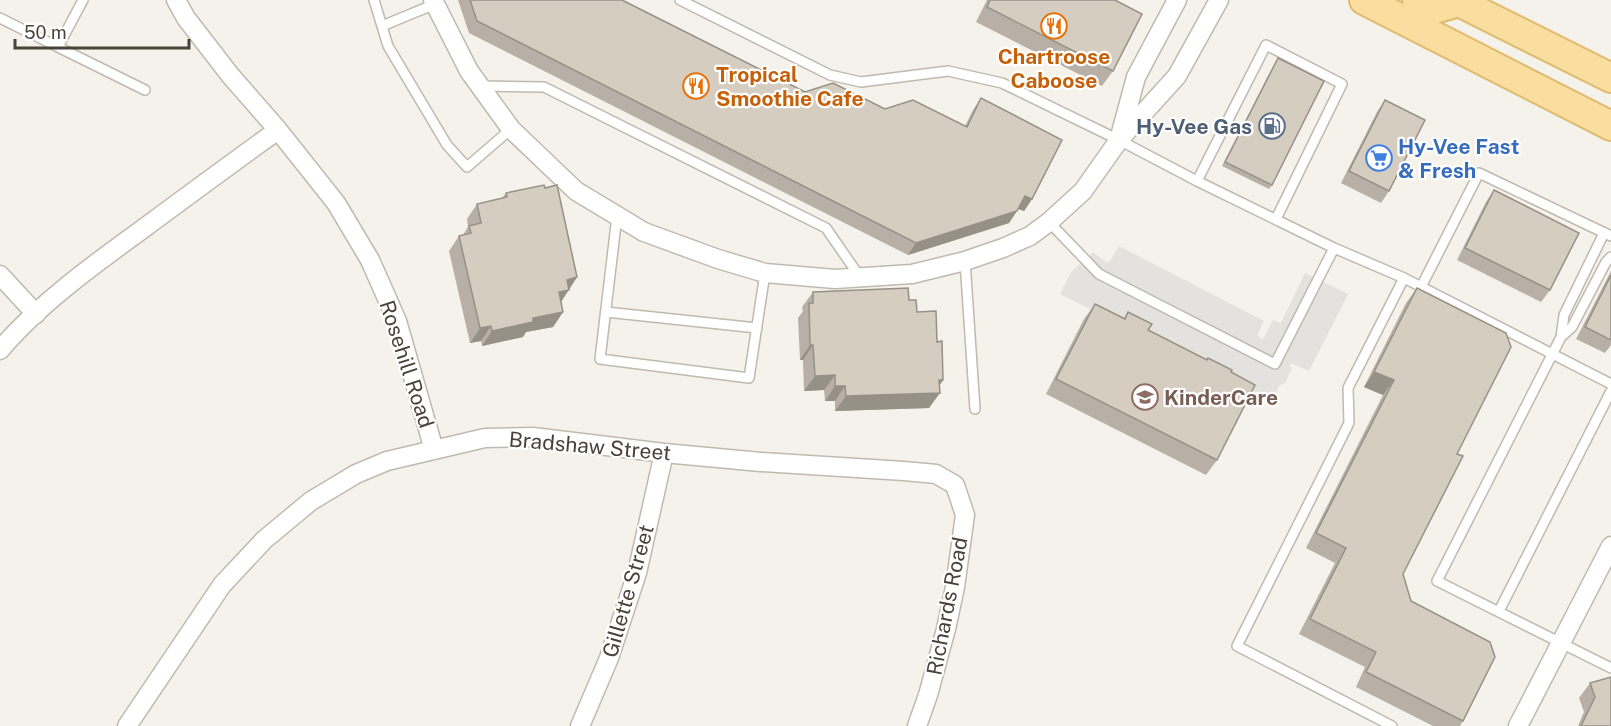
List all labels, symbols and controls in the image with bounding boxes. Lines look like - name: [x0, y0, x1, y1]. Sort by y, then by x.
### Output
- restaurant icon: Chartroose Caboose: [1039, 11, 1069, 41]
- scale bar: [15, 12, 189, 50]
- text: 50 m: [24, 22, 67, 43]
- place label: Chartroose Caboose: [998, 44, 1110, 93]
- place label: Tropical Smoothie Cafe: [716, 62, 864, 111]
- restaurant icon: Tropical Smoothie Cafe: [681, 71, 711, 101]
- fuel station icon: Hy-Vee Gas: [1257, 111, 1287, 141]
- place label: Hy-Vee Gas: [1136, 114, 1252, 139]
- place label: Hy-Vee Fast & Fresh: [1398, 134, 1519, 183]
- supermarket icon: Hy-Vee Fast & Fresh: [1364, 143, 1394, 173]
- street label: Rosehill Road: [375, 297, 439, 431]
- school or university icon: KinderCare: [1130, 382, 1160, 412]
- place label: KinderCare: [1164, 385, 1278, 410]
- street label: Bradshaw Street: [508, 426, 672, 466]
- street label: Gillette Street: [597, 522, 659, 660]
- street label: Richards Road: [921, 535, 973, 677]

